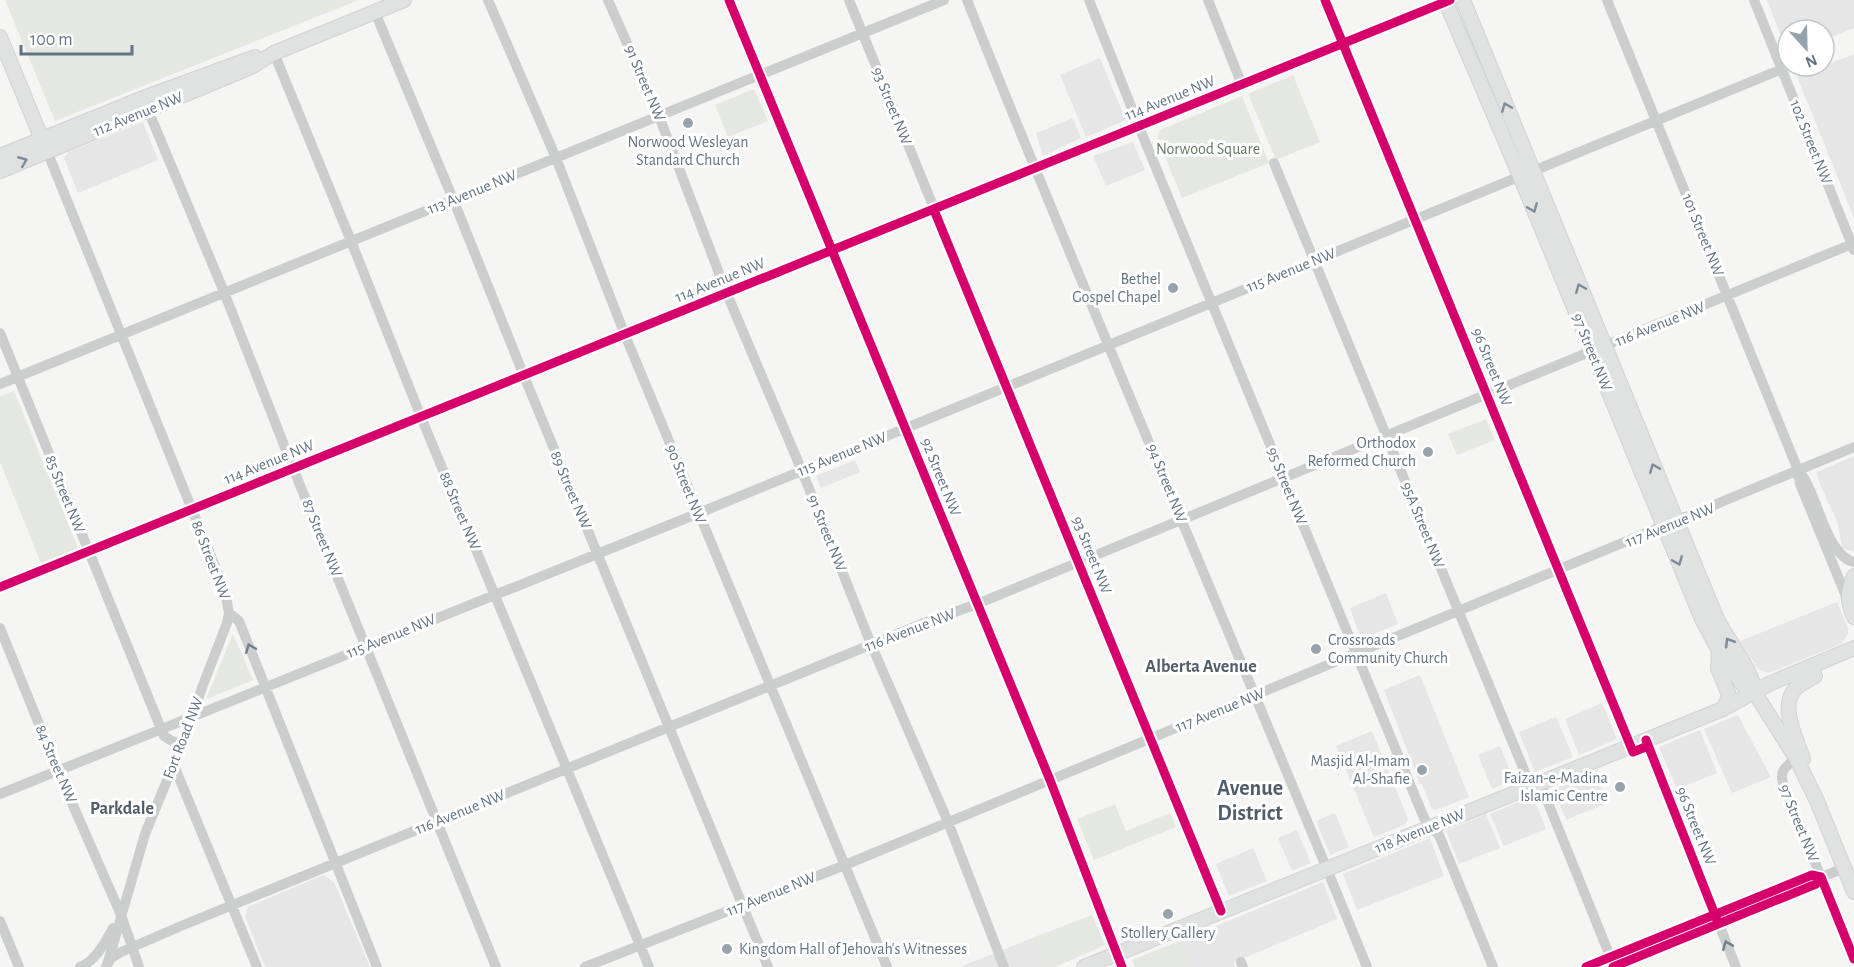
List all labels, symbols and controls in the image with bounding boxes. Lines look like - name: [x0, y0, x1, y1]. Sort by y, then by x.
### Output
- scale bar: [21, 18, 132, 56]
- north arrow: [1776, 18, 1836, 78]
- text: 100 m: [30, 31, 73, 49]
- street label: 91 Street NW: [622, 43, 668, 124]
- text: N: [1803, 51, 1819, 70]
- street label: 93 Street NW: [869, 65, 915, 148]
- street label: 114 Avenue NW: [1123, 72, 1218, 123]
- street label: 112 Avenue NW: [91, 88, 186, 139]
- street label: 102 Street NW: [1787, 98, 1835, 187]
- one-way arrow: [1501, 103, 1513, 114]
- marker: Norwood Wesleyan Standard Church: [681, 116, 695, 130]
- place label: Norwood Wesleyan Standard Church: [627, 134, 749, 168]
- park label: Norwood Square: [1156, 141, 1260, 157]
- one-way arrow: [17, 156, 28, 168]
- street label: 113 Avenue NW: [425, 167, 519, 217]
- street label: 101 Street NW: [1679, 192, 1727, 279]
- one-way arrow: [1526, 202, 1538, 213]
- street label: 115 Avenue NW: [1244, 245, 1338, 295]
- street label: 114 Avenue NW: [673, 254, 768, 305]
- place label: Bethel Gospel Chapel: [1072, 271, 1161, 305]
- marker: Bethel Gospel Chapel: [1166, 281, 1180, 295]
- one-way arrow: [1575, 283, 1587, 294]
- street label: 116 Avenue NW: [1613, 298, 1708, 349]
- street label: 97 Street NW: [1569, 311, 1615, 394]
- street label: 96 Street NW: [1469, 326, 1515, 409]
- street label: 115 Avenue NW: [795, 429, 889, 479]
- place label: Orthodox Reformed Church: [1308, 435, 1416, 469]
- street label: 114 Avenue NW: [222, 436, 317, 487]
- street label: 92 Street NW: [918, 436, 964, 519]
- street label: 94 Street NW: [1144, 441, 1190, 525]
- street label: 90 Street NW: [663, 442, 709, 527]
- street label: 95 Street NW: [1264, 445, 1310, 528]
- marker: Orthodox Reformed Church: [1421, 445, 1435, 459]
- street label: 89 Street NW: [547, 449, 595, 532]
- street label: 85 Street NW: [42, 453, 88, 536]
- one-way arrow: [1649, 463, 1661, 474]
- street label: 88 Street NW: [436, 470, 484, 553]
- street label: 95A Street NW: [1398, 480, 1448, 571]
- street label: 91 Street NW: [804, 492, 850, 574]
- street label: 87 Street NW: [299, 497, 345, 580]
- street label: 117 Avenue NW: [1623, 500, 1717, 550]
- street label: 93 Street NW: [1069, 514, 1115, 597]
- street label: 86 Street NW: [189, 518, 234, 602]
- one-way arrow: [1671, 555, 1683, 566]
- street label: 116 Avenue NW: [863, 605, 958, 655]
- street label: 115 Avenue NW: [344, 611, 438, 661]
- place label: Crossroads Community Church: [1328, 632, 1448, 667]
- one-way arrow: [1724, 638, 1736, 648]
- marker: Crossroads Community Church: [1309, 642, 1323, 656]
- one-way arrow: [244, 643, 257, 654]
- district label: Alberta Avenue: [1145, 658, 1257, 676]
- street label: 117 Avenue NW: [1173, 685, 1267, 735]
- street label: Fort Road NW: [160, 694, 206, 781]
- street label: 84 Street NW: [32, 723, 80, 806]
- place label: Masjid Al-Imam Al-Shafie: [1311, 753, 1410, 787]
- marker: Masjid Al-Imam Al-Shafie: [1415, 763, 1429, 777]
- place label: Faizan-e-Madina Islamic Centre: [1504, 770, 1608, 804]
- district label: Avenue District: [1217, 777, 1283, 824]
- marker: Faizan-e-Madina Islamic Centre: [1613, 780, 1627, 794]
- street label: 97 Street NW: [1776, 782, 1822, 865]
- street label: 96 Street NW: [1673, 785, 1719, 868]
- street label: 116 Avenue NW: [413, 786, 508, 837]
- district label: Parkdale: [90, 800, 154, 818]
- street label: 118 Avenue NW: [1373, 805, 1468, 856]
- street label: 117 Avenue NW: [724, 869, 818, 919]
- marker: Stollery Gallery: [1161, 907, 1175, 921]
- place label: Stollery Gallery: [1121, 925, 1216, 942]
- place label: Kingdom Hall of Jehovah's Witnesses: [739, 941, 967, 957]
- one-way arrow: [1722, 941, 1734, 952]
- marker: Kingdom Hall of Jehovah's Witnesses: [720, 942, 734, 956]

